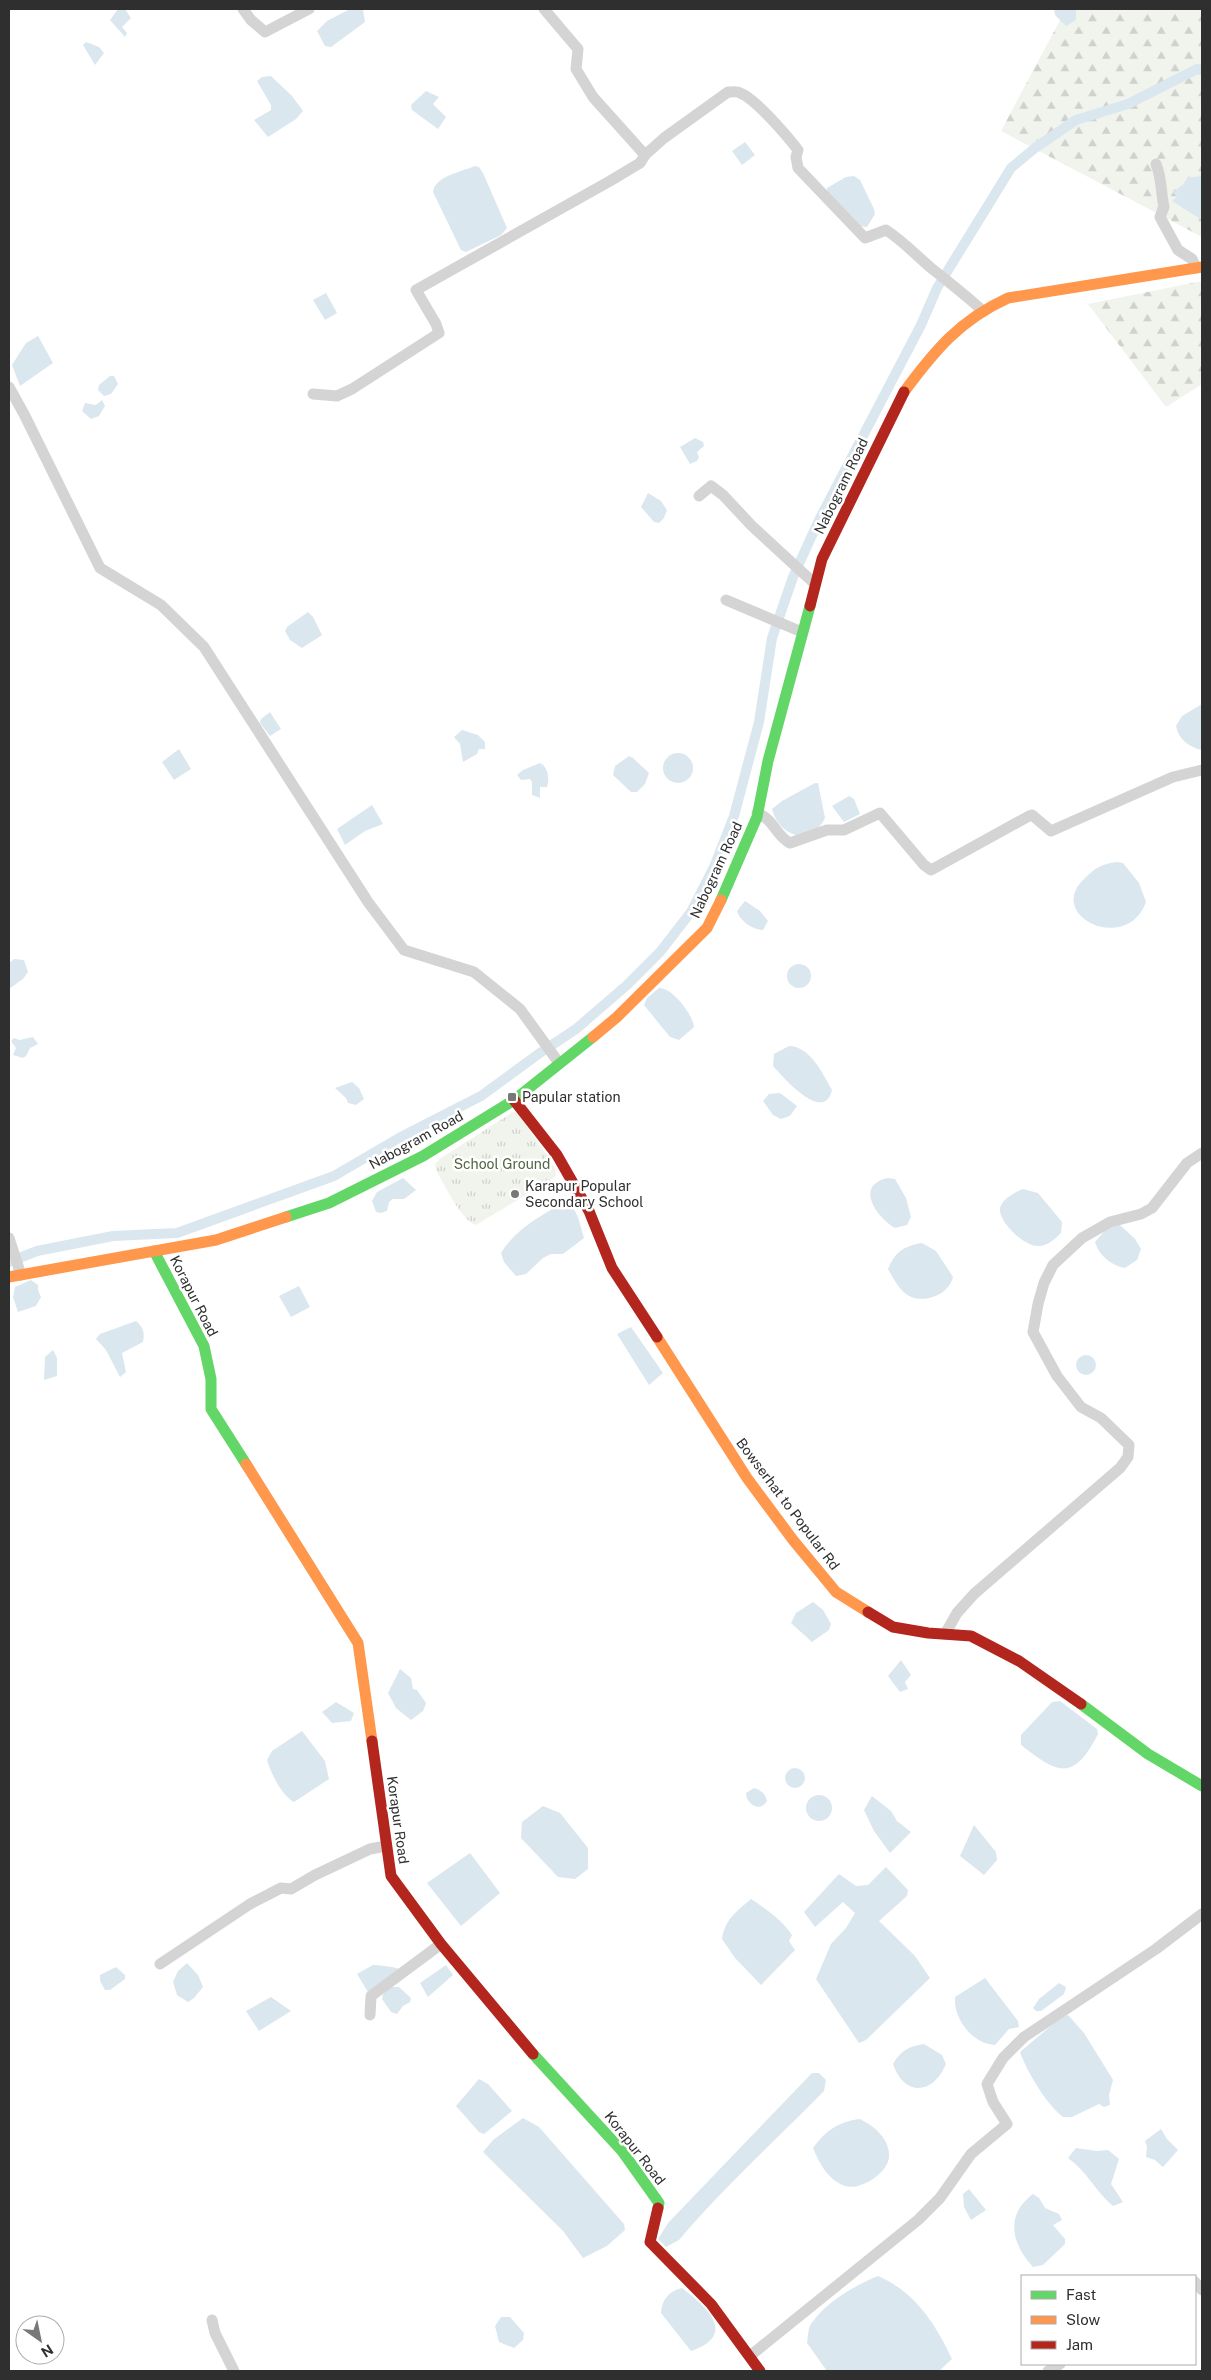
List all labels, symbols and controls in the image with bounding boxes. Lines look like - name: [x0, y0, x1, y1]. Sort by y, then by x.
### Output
- street label: Nabogram Road: [811, 435, 871, 537]
- street label: Nabogram Road: [687, 819, 745, 921]
- place label: Papular station: [522, 1089, 621, 1105]
- marker: Papular station: [506, 1091, 518, 1103]
- street label: Nabogram Road: [366, 1108, 466, 1172]
- park label: School Ground: [454, 1156, 550, 1172]
- place label: Karapur Popular Secondary School: [525, 1178, 644, 1210]
- marker: Karapur Popular Secondary School: [509, 1188, 521, 1200]
- street label: Korapur Road: [167, 1253, 221, 1339]
- street label: Bowserhat to Popular Rd: [733, 1435, 843, 1573]
- street label: Korapur Road: [384, 1775, 412, 1865]
- street label: Korapur Road: [601, 2108, 669, 2188]
- legend: [1021, 2275, 1196, 2365]
- text: Fast: [1066, 2286, 1096, 2303]
- text: Slow: [1066, 2311, 1101, 2328]
- north arrow: [15, 2315, 65, 2365]
- text: Jam: [1066, 2336, 1093, 2353]
- text: N: [38, 2341, 56, 2361]

